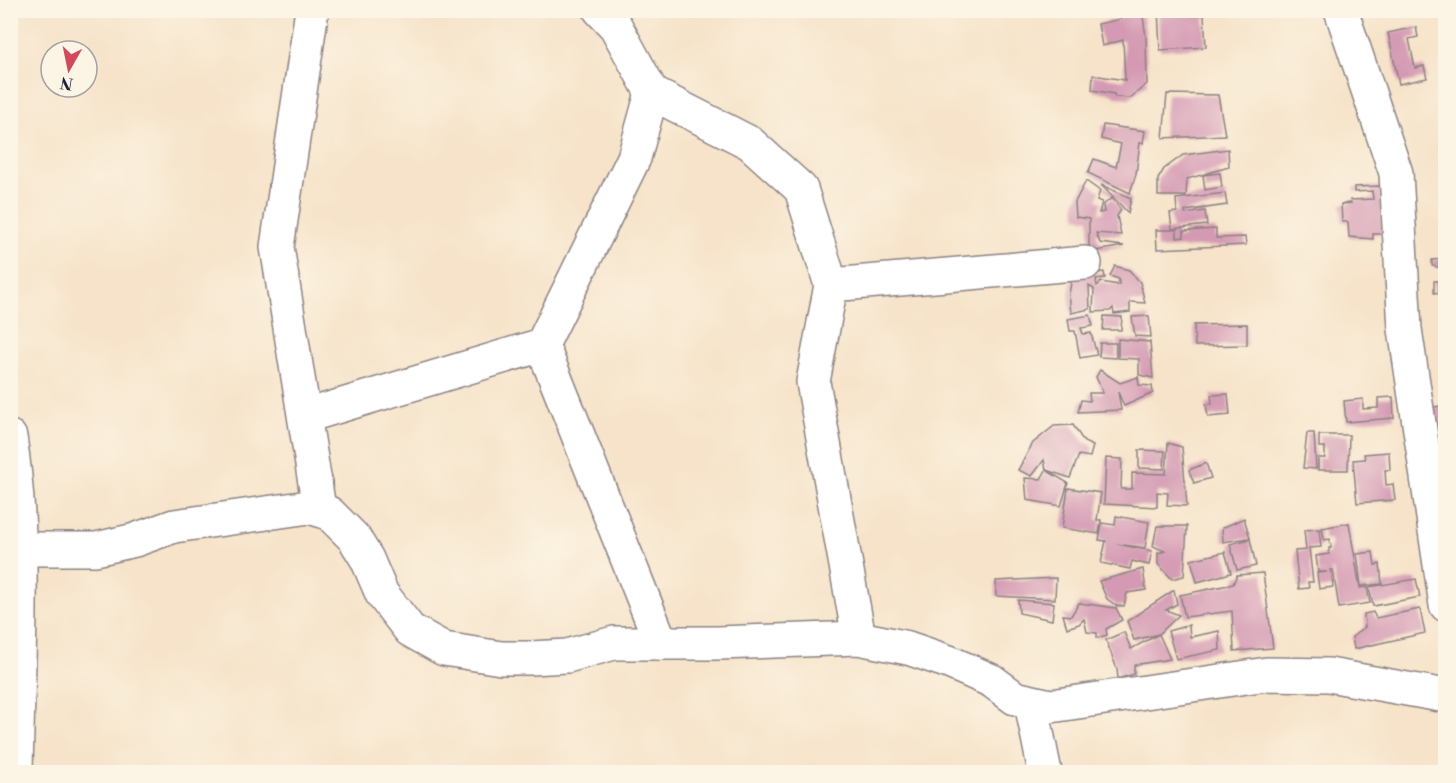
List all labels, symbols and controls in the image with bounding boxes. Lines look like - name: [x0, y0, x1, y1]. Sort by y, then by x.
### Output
- north arrow: [39, 39, 99, 99]
- text: N: [59, 72, 75, 94]

